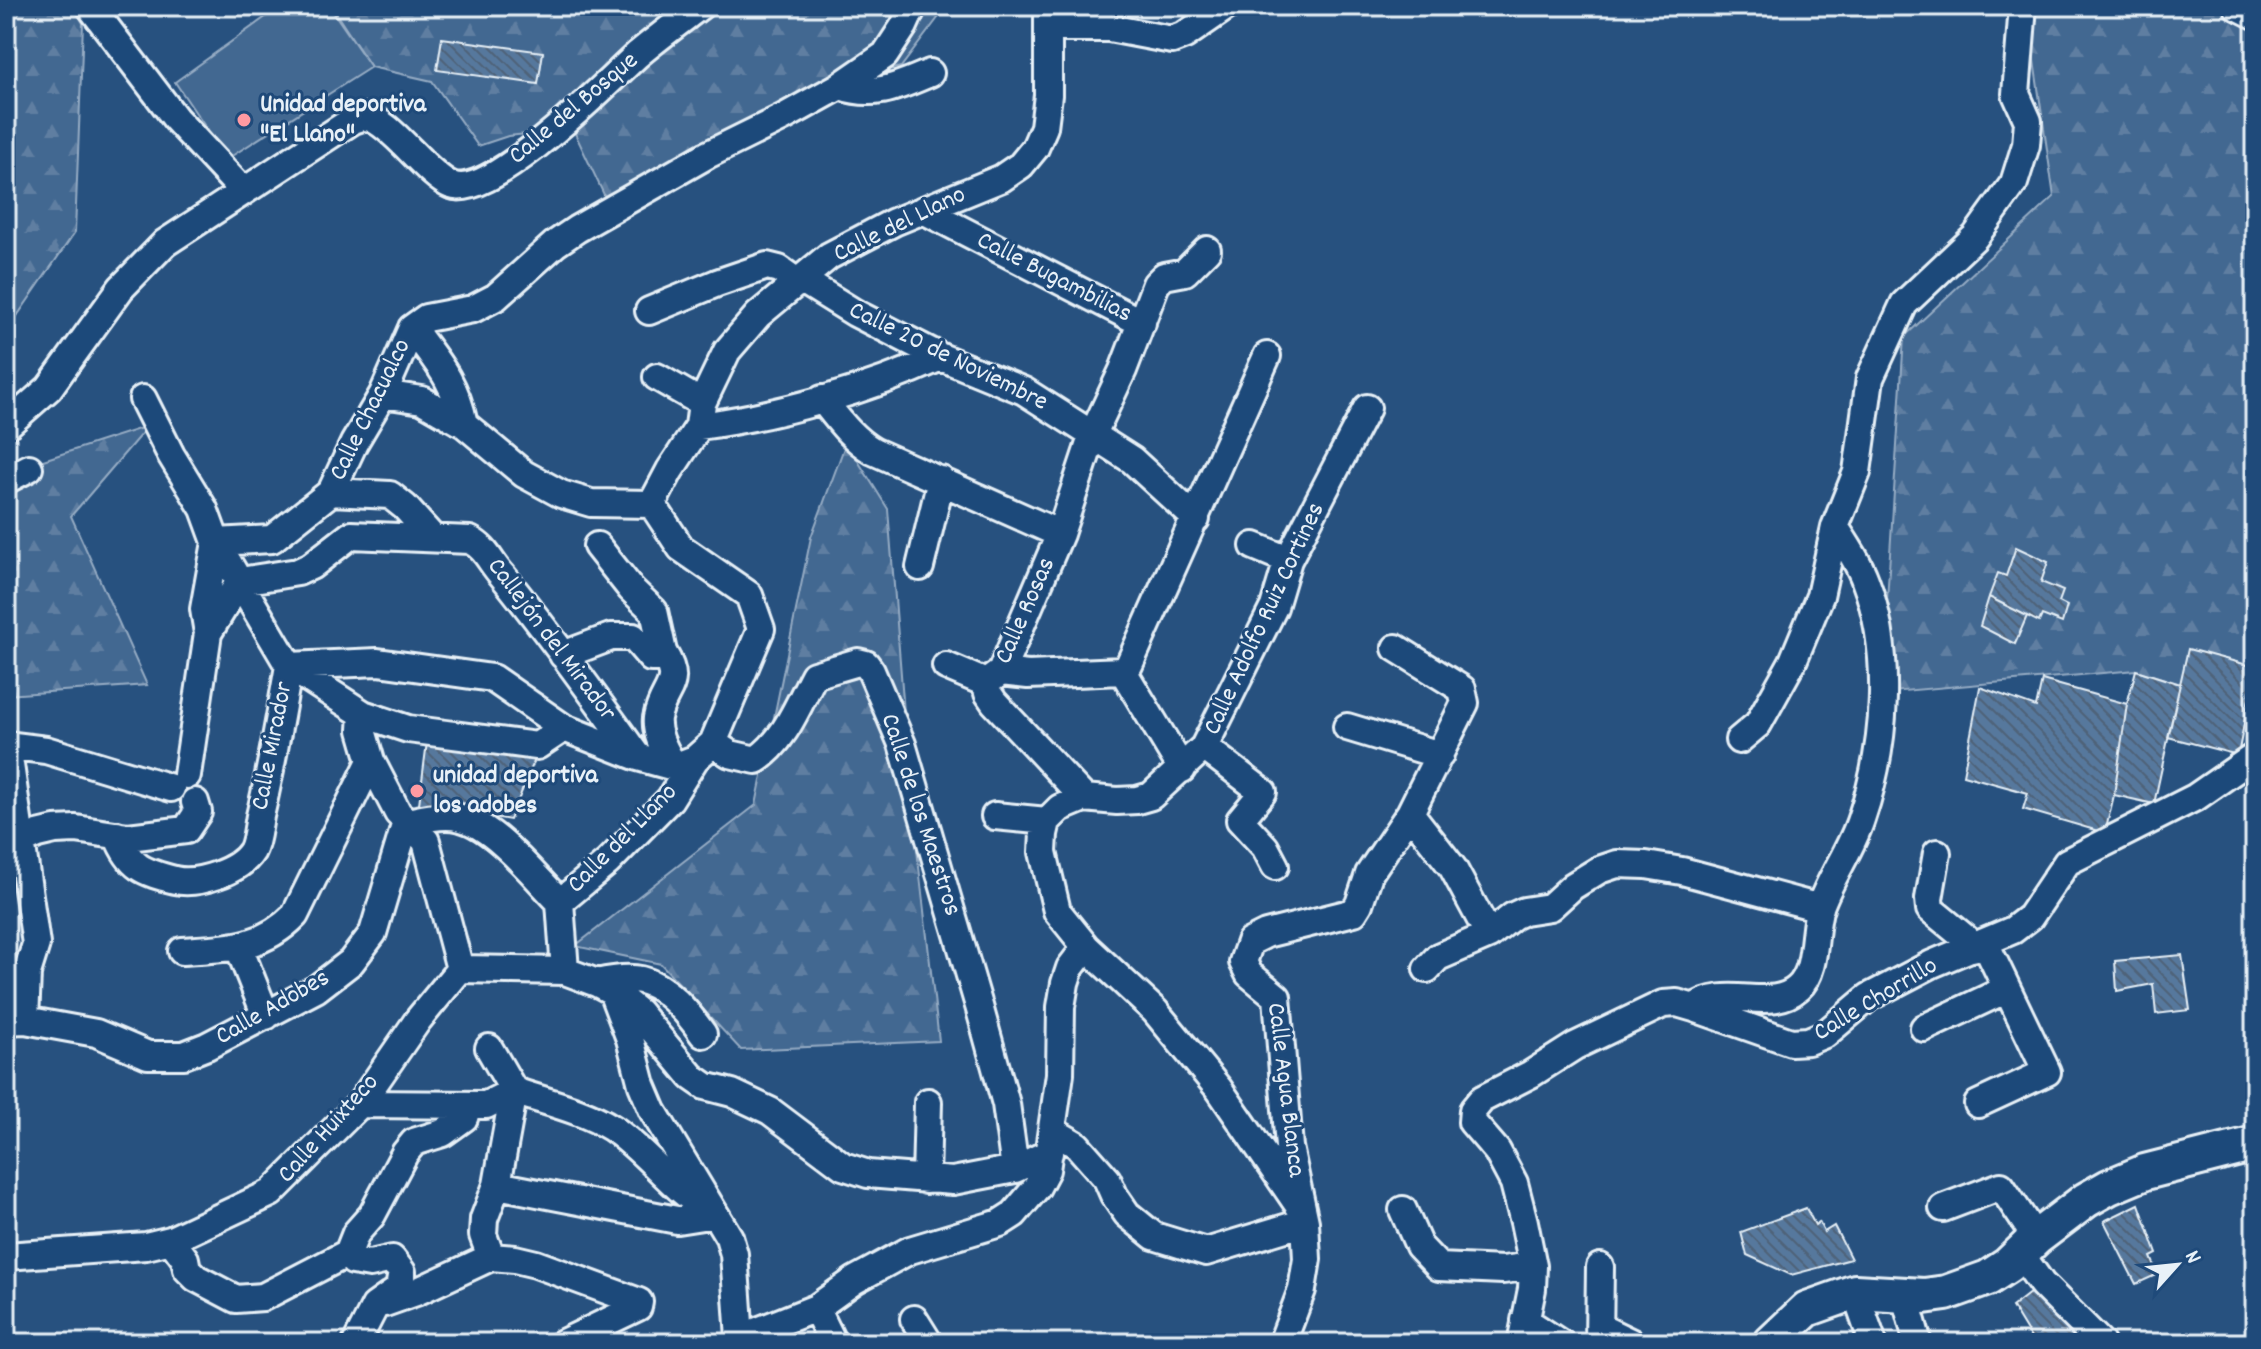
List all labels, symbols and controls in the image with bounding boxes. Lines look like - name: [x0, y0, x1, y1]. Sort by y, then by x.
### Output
- street label: Calle del Bosque: [501, 44, 647, 174]
- place label: Unidad deportiva "El Llano": [260, 87, 427, 154]
- marker: Unidad deportiva "El Llano": [235, 111, 253, 129]
- street label: Calle del Llano: [828, 177, 972, 273]
- street label: Calle Bugambilias: [970, 223, 1138, 333]
- street label: Calle 20 de Noviembre: [842, 293, 1054, 421]
- street label: Calle Chacualco: [321, 333, 421, 487]
- street label: Calle Adolfo Ruiz Cortines: [1195, 497, 1335, 741]
- street label: Callejón del Mirador: [477, 551, 625, 730]
- street label: Calle Rosas: [986, 552, 1066, 670]
- street label: Calle Mirador: [242, 678, 304, 813]
- street label: Calle de los Maestros: [870, 709, 970, 921]
- place label: unidad deportiva los adobes: [433, 758, 599, 825]
- street label: Calle del Llano: [559, 775, 687, 903]
- marker: unidad deportiva los adobes: [408, 782, 426, 800]
- street label: Calle Chorrillo: [1807, 948, 1945, 1052]
- street label: Calle Adobes: [209, 960, 337, 1056]
- street label: Calle Agua Blanca: [1256, 1001, 1314, 1180]
- street label: Calle Huixteco: [269, 1066, 389, 1192]
- north arrow: [2137, 1225, 2217, 1305]
- text: N: [2175, 1246, 2208, 1270]

